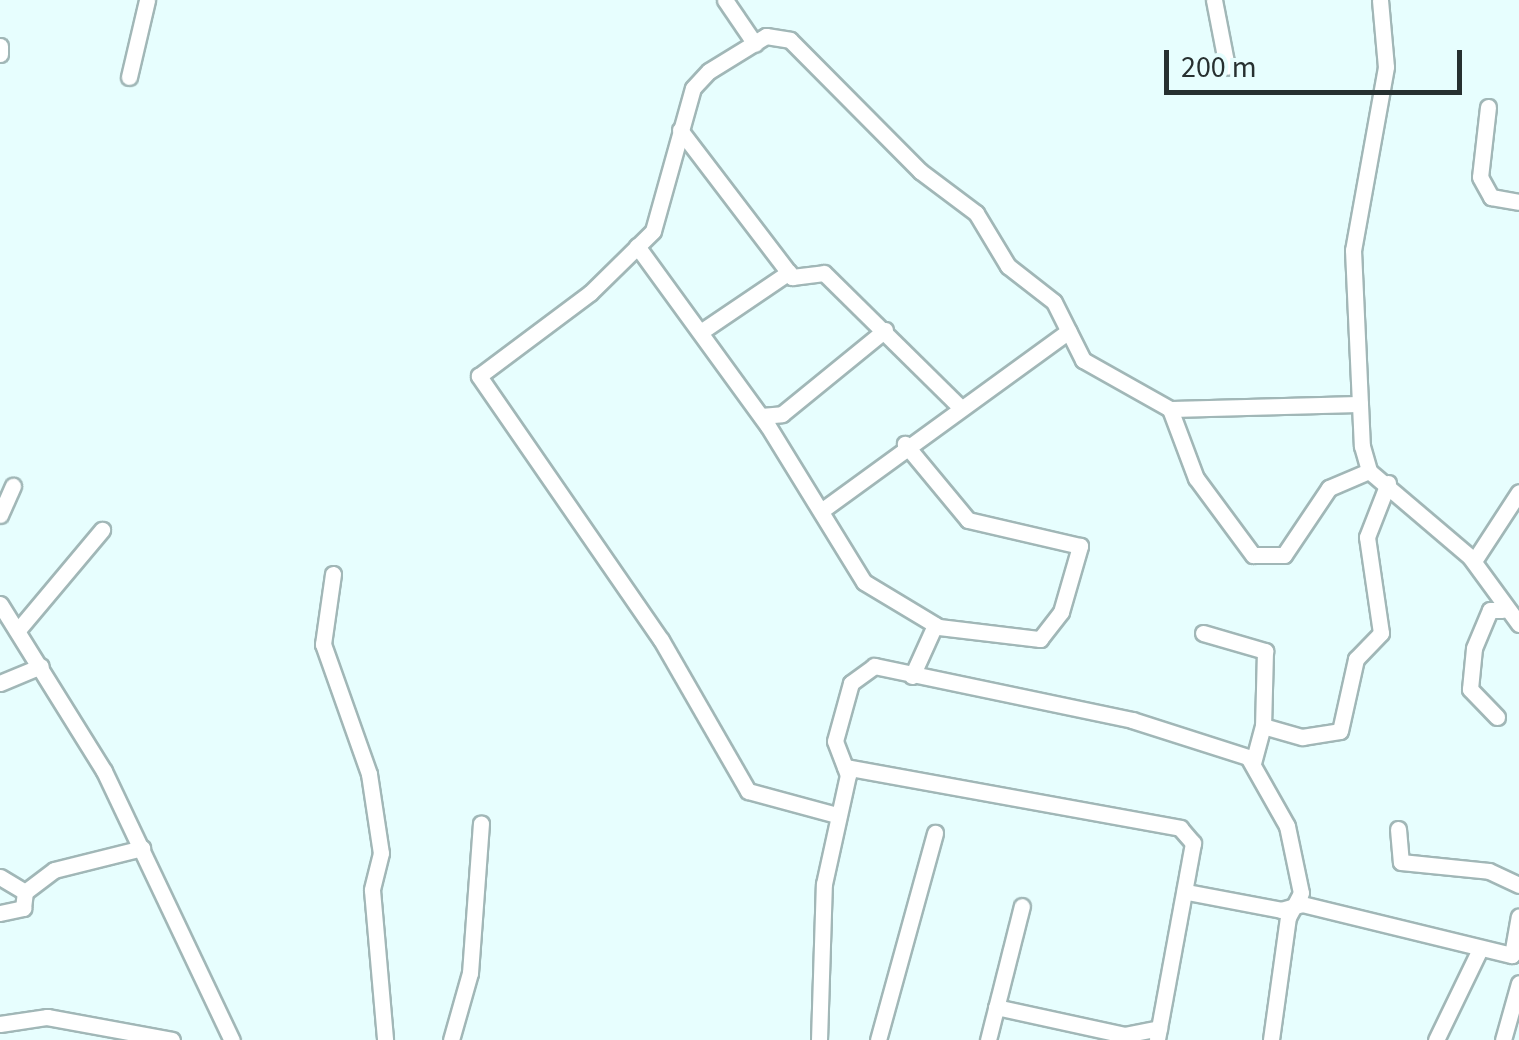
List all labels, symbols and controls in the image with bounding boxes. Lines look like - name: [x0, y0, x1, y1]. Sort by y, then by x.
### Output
- scale bar: [1169, 30, 1466, 92]
- text: 200 m: [1181, 46, 1257, 89]

